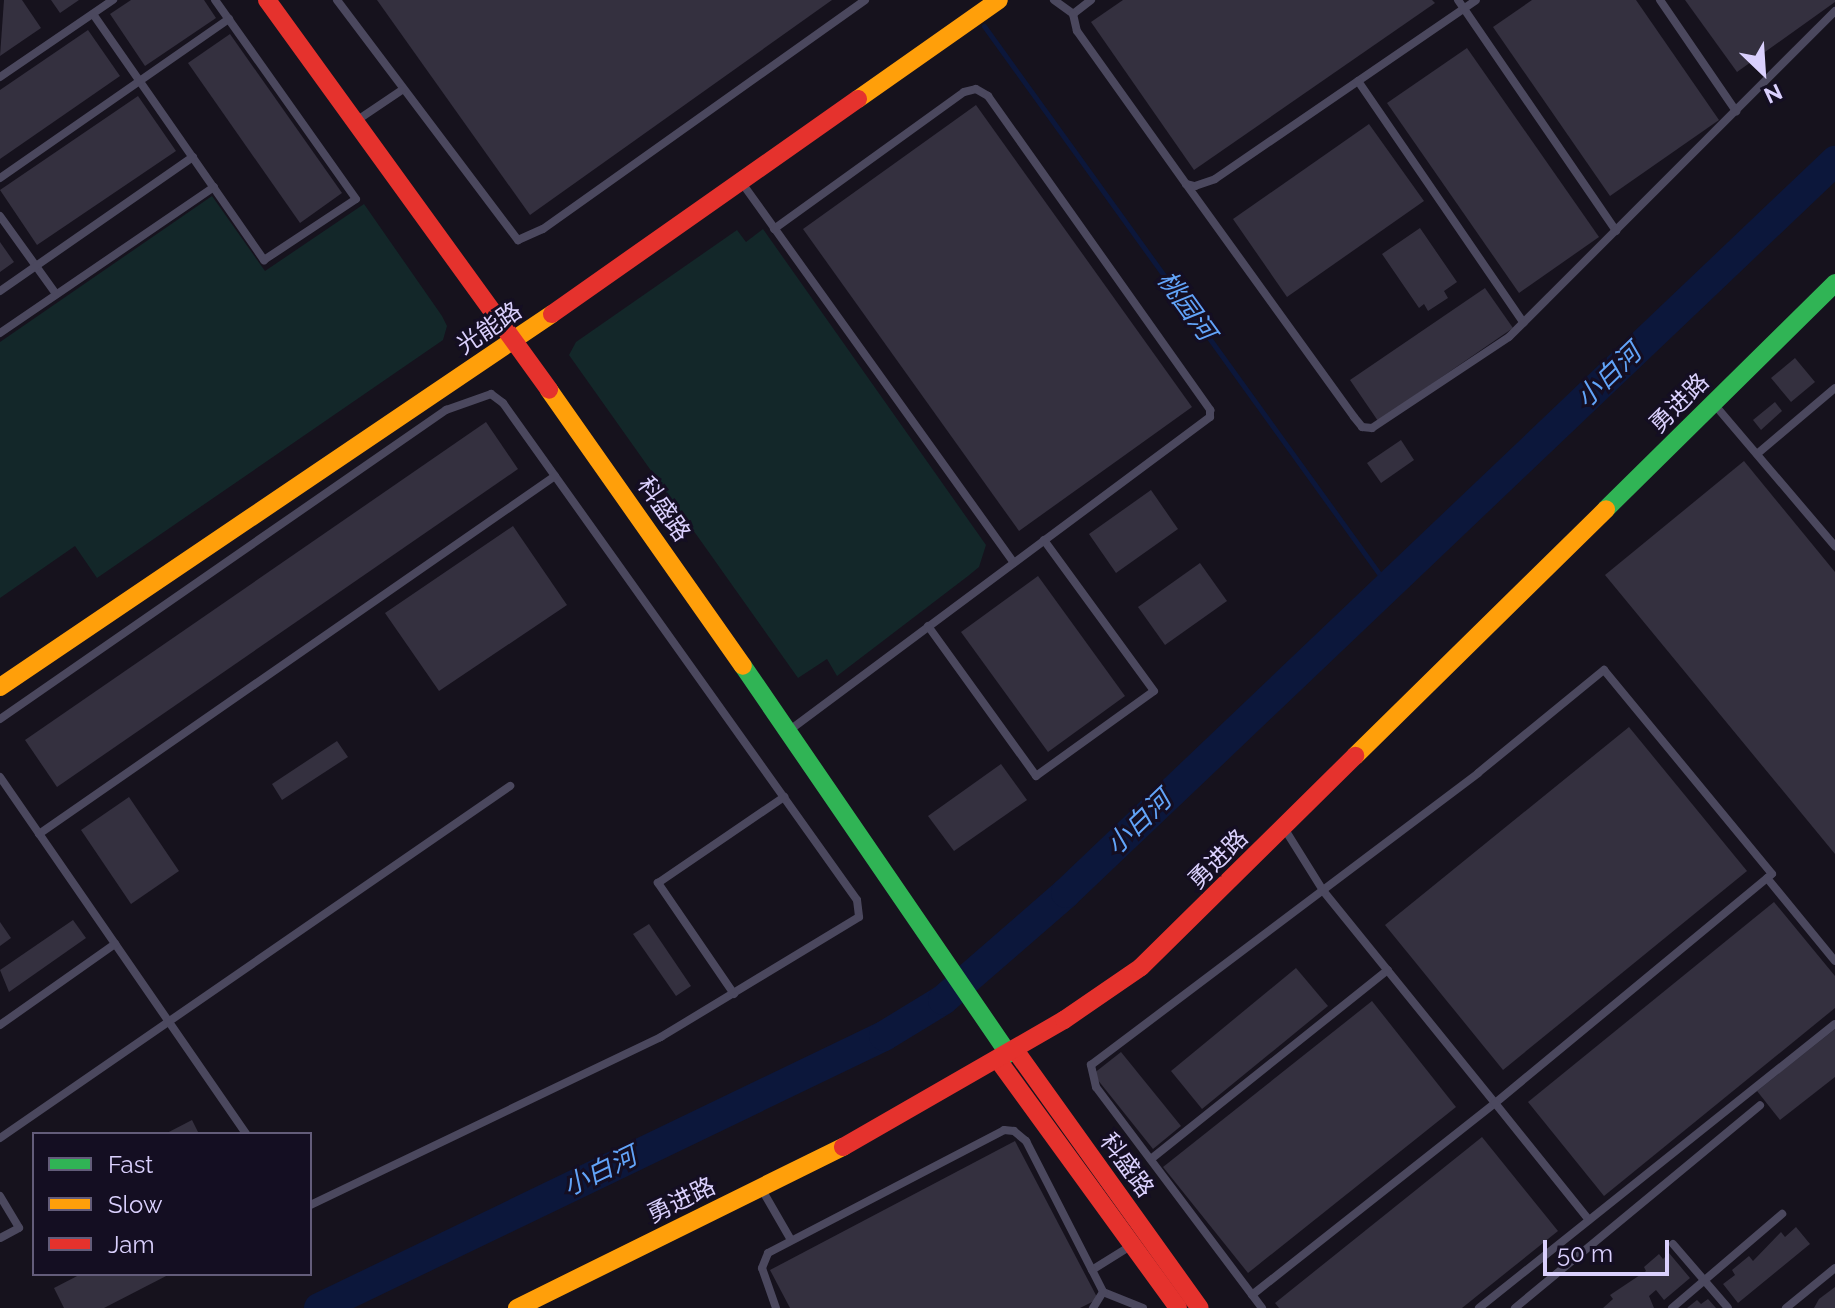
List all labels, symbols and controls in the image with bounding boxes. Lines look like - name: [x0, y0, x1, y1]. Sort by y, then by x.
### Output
- north arrow: [1723, 32, 1803, 112]
- text: N: [1760, 78, 1786, 109]
- water label: 桃园河: [1150, 265, 1222, 347]
- street label: 光能路: [451, 296, 527, 360]
- water label: 小白河: [1570, 338, 1648, 414]
- street label: 勇进路: [1643, 367, 1715, 439]
- street label: 科盛路: [632, 471, 696, 547]
- water label: 小白河: [1100, 785, 1178, 861]
- street label: 勇进路: [1182, 823, 1254, 895]
- street label: 科盛路: [1094, 1127, 1160, 1203]
- legend: [32, 1132, 312, 1276]
- water label: 小白河: [558, 1141, 642, 1203]
- text: Fast: [108, 1150, 153, 1179]
- street label: 勇进路: [642, 1171, 720, 1229]
- text: Slow: [108, 1190, 162, 1219]
- scale bar: [1547, 1224, 1673, 1274]
- text: Jam: [108, 1230, 154, 1259]
- text: 50 m: [1557, 1239, 1613, 1268]

